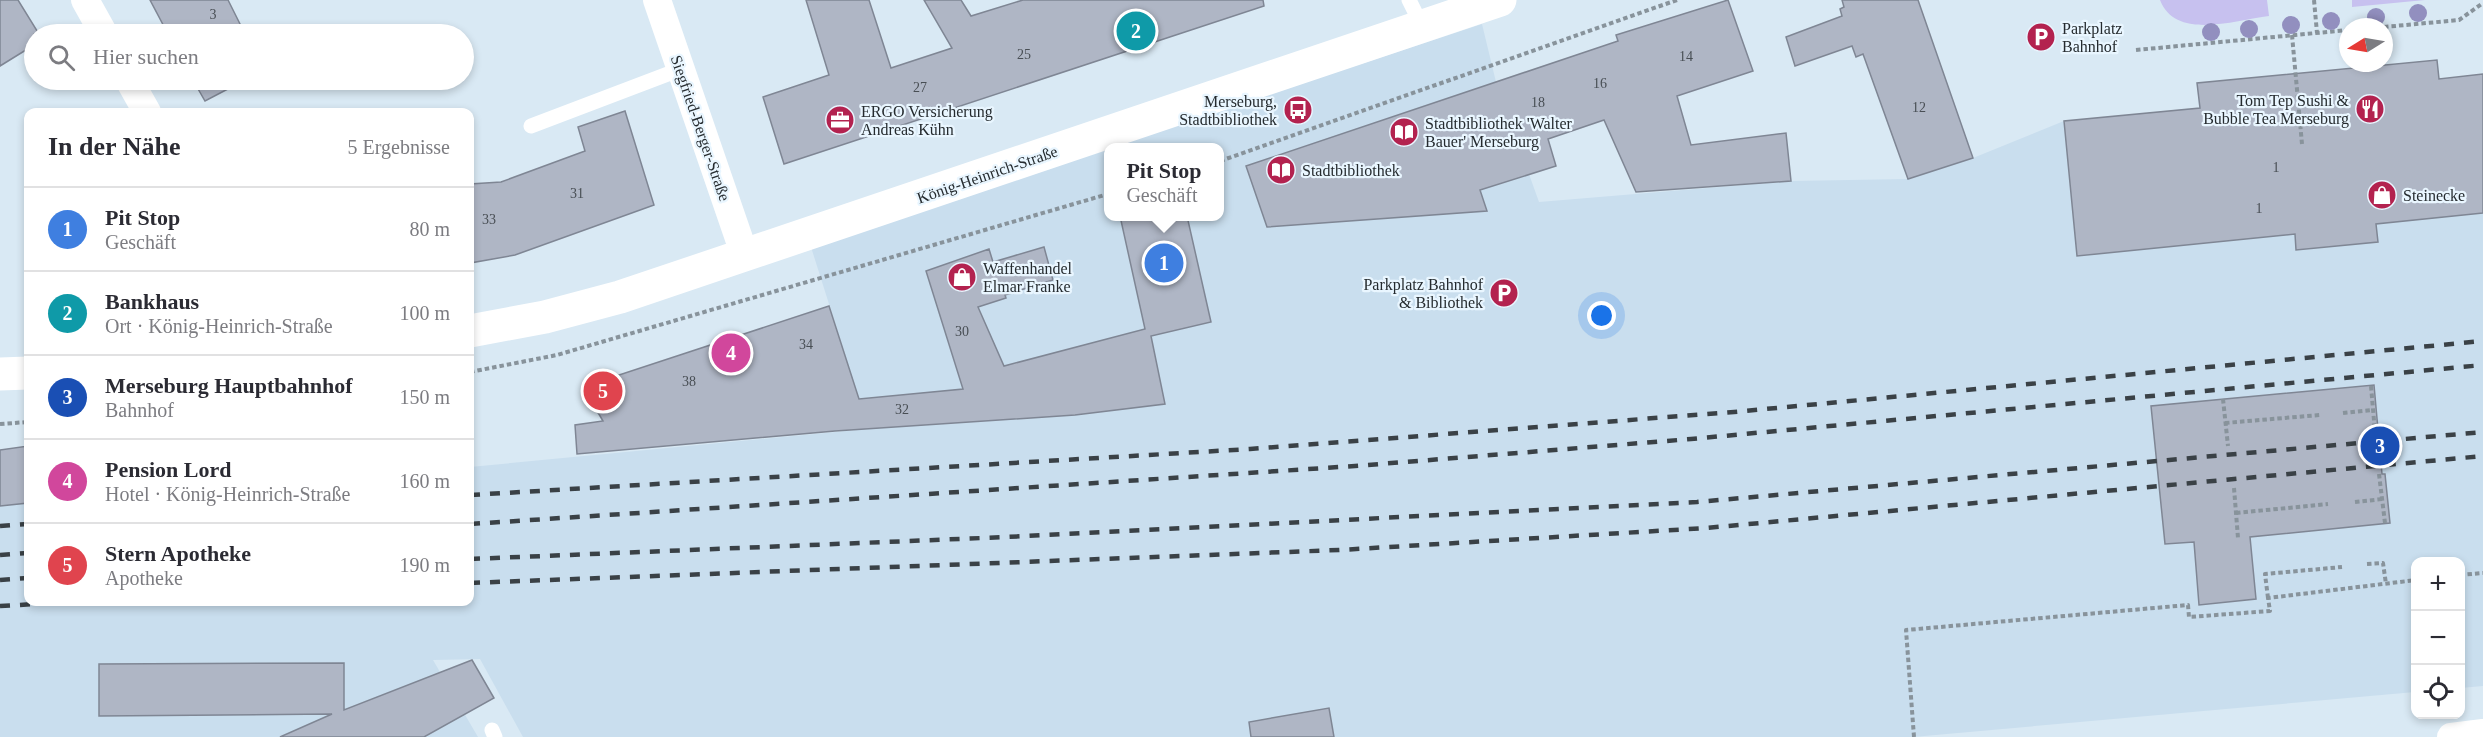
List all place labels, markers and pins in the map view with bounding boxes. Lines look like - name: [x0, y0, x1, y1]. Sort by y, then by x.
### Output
- pin: 2: [1116, 9, 1156, 54]
- place label: Parkplatz Bahnhof: [2062, 20, 2122, 55]
- parking icon: Parkplatz Bahnhof: [2025, 21, 2057, 53]
- place label: Tom Tep Sushi & Bubble Tea Merseburg: [2203, 92, 2350, 128]
- place label: Merseburg, Stadtbibliothek: [1179, 93, 1277, 128]
- restaurant icon: Tom Tep Sushi & Bubble Tea Merseburg: [2354, 93, 2386, 125]
- bus stop icon: Merseburg, Stadtbibliothek: [1282, 94, 1314, 126]
- place label: ERGO Versicherung Andreas Kühn: [861, 103, 993, 138]
- office icon: ERGO Versicherung Andreas Kühn: [824, 104, 856, 136]
- place label: Stadtbibliothek 'Walter Bauer' Merseburg: [1425, 115, 1573, 151]
- library icon: Stadtbibliothek 'Walter Bauer' Merseburg: [1388, 116, 1420, 148]
- library icon: Stadtbibliothek: [1265, 154, 1297, 186]
- place label: Stadtbibliothek: [1302, 162, 1400, 179]
- shop icon: Steinecke: [2366, 179, 2398, 211]
- place label: Steinecke: [2403, 187, 2465, 204]
- pin: 1: [1144, 240, 1184, 286]
- place label: Waffenhandel Elmar Franke: [983, 260, 1073, 295]
- shop icon: Waffenhandel Elmar Franke: [946, 261, 978, 293]
- place label: Parkplatz Bahnhof & Bibliothek: [1363, 276, 1484, 311]
- parking icon: Parkplatz Bahnhof & Bibliothek: [1488, 277, 1520, 309]
- pin: 4: [712, 330, 750, 376]
- pin: 5: [584, 368, 622, 414]
- pin: 3: [2360, 424, 2400, 468]

